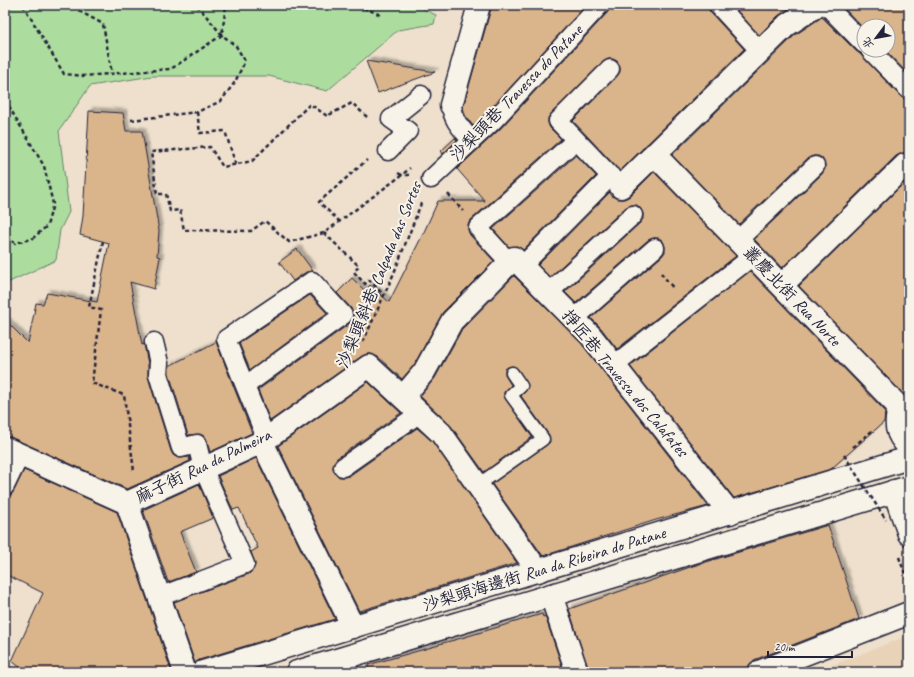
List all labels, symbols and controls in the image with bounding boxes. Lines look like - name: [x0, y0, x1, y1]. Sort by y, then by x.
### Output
- north arrow: [856, 18, 896, 58]
- street label: 沙梨頭巷 Travessa do Patane: [445, 19, 588, 166]
- text: 北: [859, 35, 876, 52]
- street label: 沙梨頭斜巷 Calçada das Sortes: [332, 177, 427, 371]
- street label: 叢慶北街 Rua Norte: [739, 242, 846, 351]
- street label: 掙匠巷 Travessa dos Calafates: [557, 305, 694, 462]
- street label: 麻子街 Rua da Palmeira: [132, 423, 275, 508]
- street label: 沙梨頭海邊街 Rua da Ribeira do Patane: [420, 522, 669, 616]
- scale bar: [768, 633, 852, 659]
- text: 20 m: [774, 639, 796, 655]

